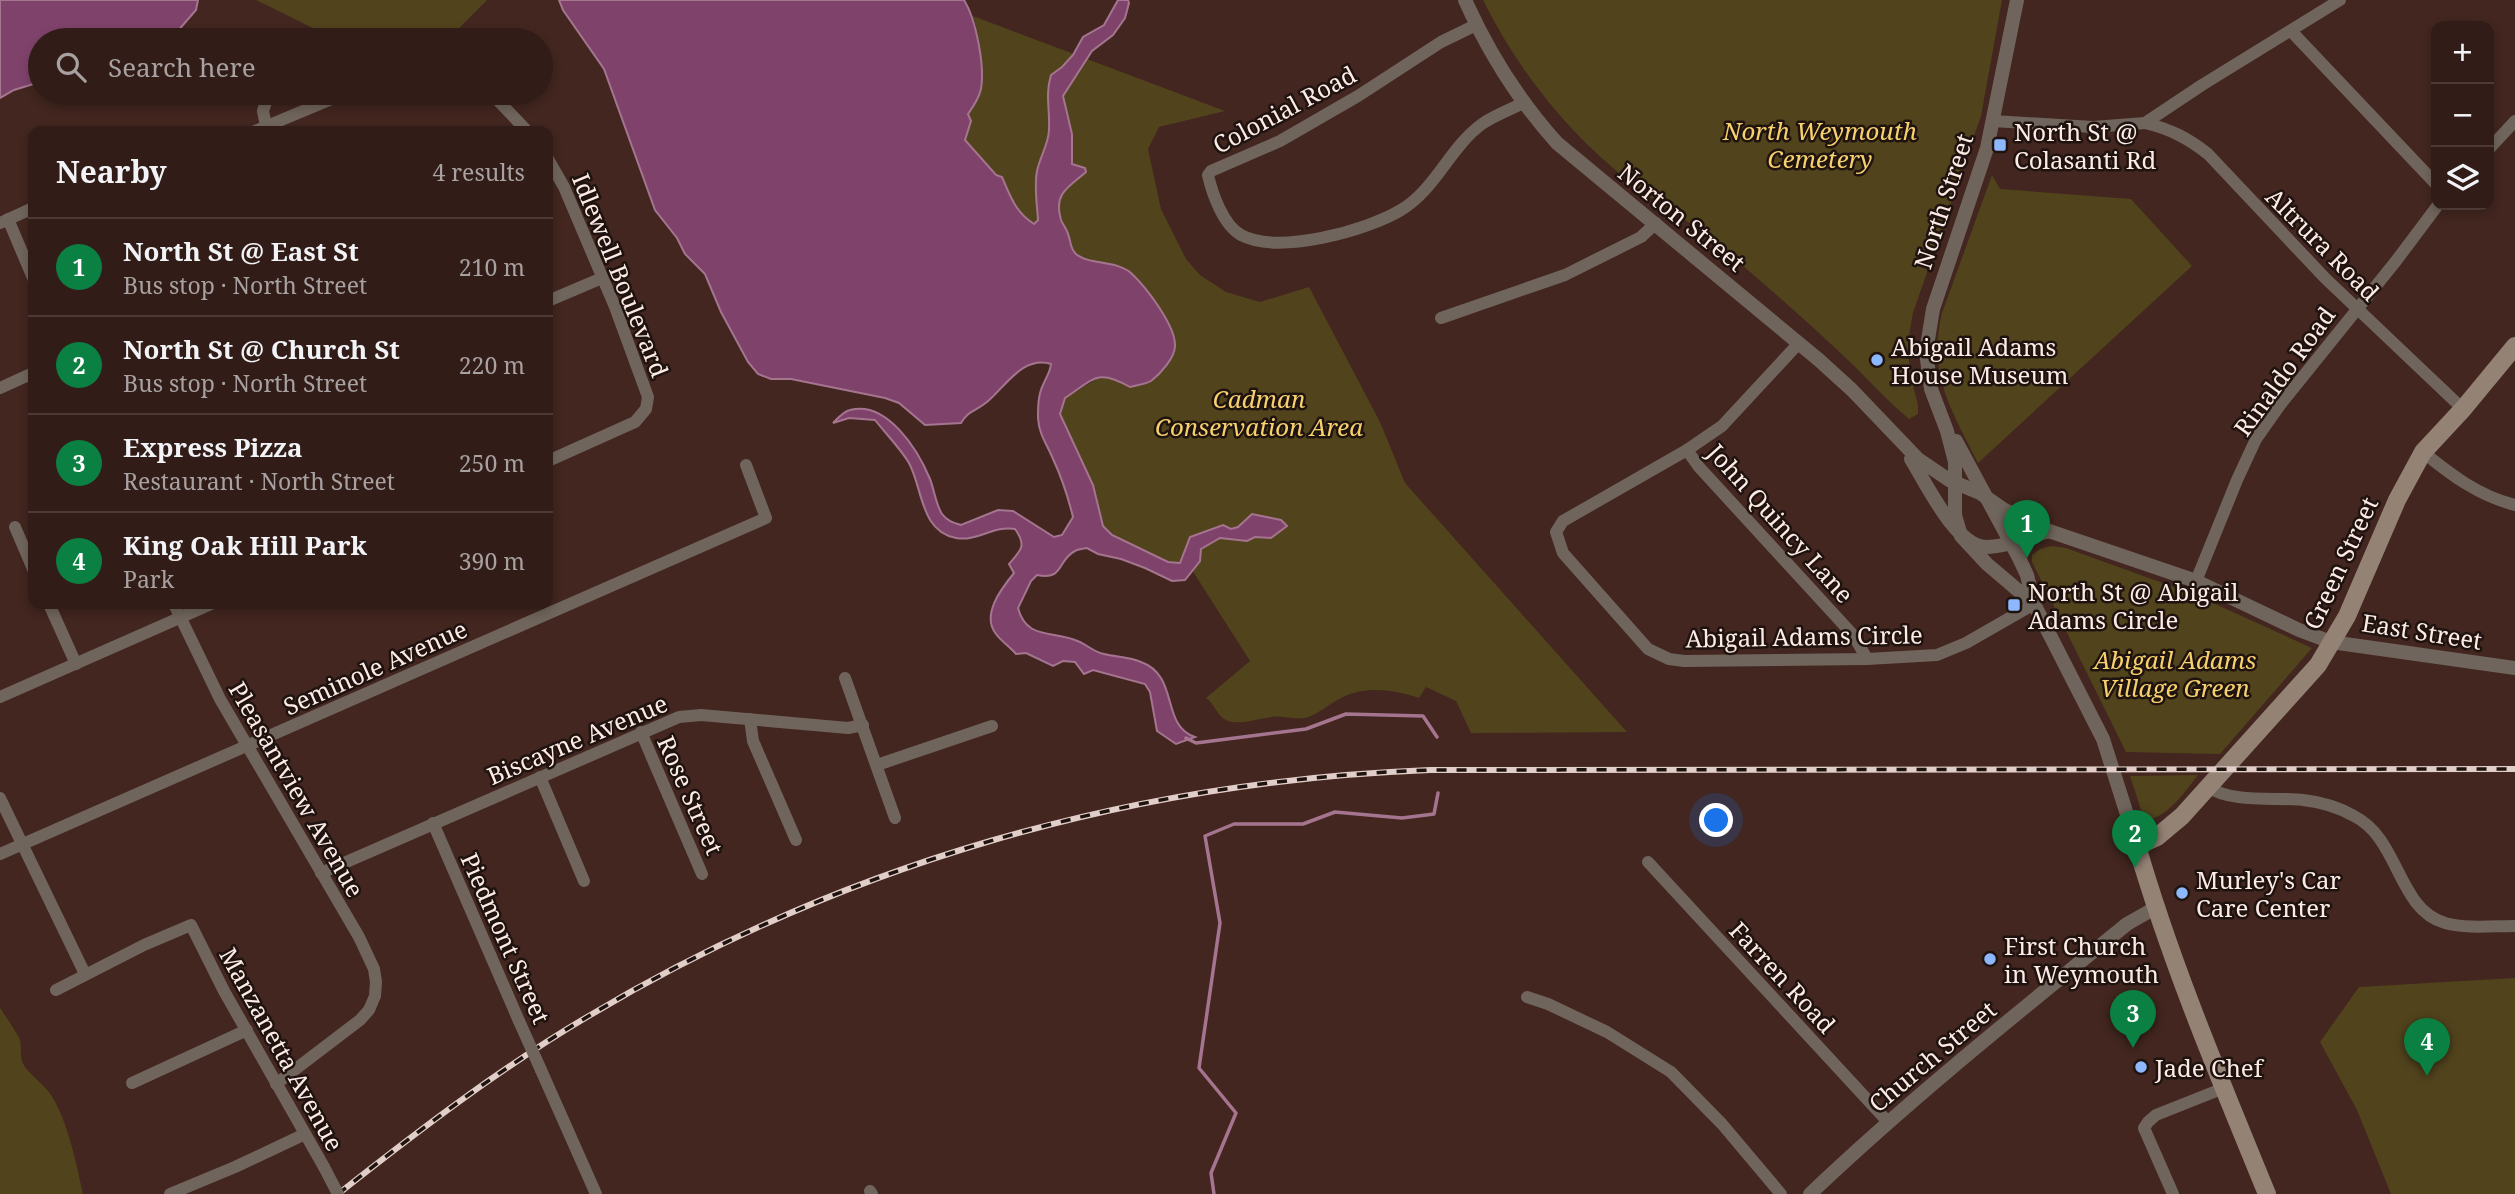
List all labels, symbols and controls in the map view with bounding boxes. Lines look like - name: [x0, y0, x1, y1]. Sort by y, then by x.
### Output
- map controls: [2431, 21, 2494, 210]
- button: +: [2431, 21, 2494, 84]
- search box: [28, 28, 553, 105]
- icon: search: [52, 48, 90, 86]
- text: Search here: [108, 49, 256, 85]
- street label: Colonial Road: [1206, 57, 1362, 161]
- button: −: [2431, 84, 2494, 147]
- park label: North Weymouth Cemetery: [1722, 114, 1917, 175]
- place label: North St @ Colasanti Rd: [2014, 115, 2156, 176]
- street label: North Street: [1906, 129, 1980, 273]
- marker: North St @ Colasanti Rd: [1992, 137, 2008, 153]
- button: layers: [2431, 147, 2494, 210]
- text: Nearby: [56, 151, 167, 192]
- text: 4 results: [432, 156, 525, 188]
- street label: Norton Street: [1612, 156, 1752, 278]
- street label: Idlewell Boulevard: [565, 168, 677, 382]
- street label: Altrura Road: [2259, 180, 2387, 308]
- text: North St @ East St: [123, 233, 359, 269]
- text: 1: [73, 251, 86, 283]
- text: 210 m: [459, 251, 525, 283]
- text: Bus stop · North Street: [123, 269, 367, 301]
- street label: Rinaldo Road: [2226, 299, 2342, 442]
- place label: Abigail Adams House Museum: [1891, 330, 2069, 391]
- text: North St @ Church St: [123, 331, 400, 367]
- text: 2: [73, 349, 86, 381]
- text: 220 m: [459, 349, 525, 381]
- marker: Abigail Adams House Museum: [1869, 352, 1885, 368]
- text: Bus stop · North Street: [123, 367, 367, 399]
- park label: Cadman Conservation Area: [1155, 382, 1363, 443]
- text: Express Pizza: [123, 429, 303, 465]
- street label: John Quincy Lane: [1700, 435, 1862, 610]
- text: 3: [73, 447, 86, 479]
- text: 250 m: [459, 447, 525, 479]
- text: Restaurant · North Street: [123, 465, 395, 497]
- street label: Green Street: [2295, 491, 2385, 635]
- pin: 1: [2004, 500, 2050, 558]
- text: King Oak Hill Park: [123, 527, 367, 563]
- text: 4: [73, 545, 86, 577]
- text: 390 m: [459, 545, 525, 577]
- text: Park: [123, 563, 174, 595]
- place label: North St @ Abigail Adams Circle: [2028, 575, 2239, 636]
- marker: North St @ Abigail Adams Circle: [2006, 597, 2022, 613]
- street label: East Street: [2360, 605, 2484, 657]
- street label: Seminole Avenue: [278, 612, 472, 722]
- street label: Abigail Adams Circle: [1685, 617, 1923, 655]
- park label: Abigail Adams Village Green: [2092, 643, 2256, 704]
- street label: Pleasantview Avenue: [222, 675, 372, 903]
- street label: Biscayne Avenue: [482, 686, 672, 792]
- street label: Rose Street: [650, 731, 732, 859]
- your location: [1699, 803, 1733, 837]
- pin: 2: [2112, 810, 2158, 868]
- street label: Piedmont Street: [454, 848, 558, 1028]
- place label: Murley's Car Care Center: [2196, 863, 2341, 924]
- marker: Murley's Car Care Center: [2174, 885, 2190, 901]
- street label: Farren Road: [1723, 914, 1844, 1040]
- place label: First Church in Weymouth: [2004, 929, 2159, 990]
- street label: Manzanetta Avenue: [212, 941, 352, 1157]
- marker: First Church in Weymouth: [1982, 951, 1998, 967]
- pin: 3: [2110, 990, 2156, 1048]
- street label: Church Street: [1861, 993, 2003, 1119]
- pin: 4: [2404, 1018, 2450, 1076]
- place label: Jade Chef: [2154, 1051, 2265, 1084]
- marker: Jade Chef: [2133, 1059, 2149, 1075]

